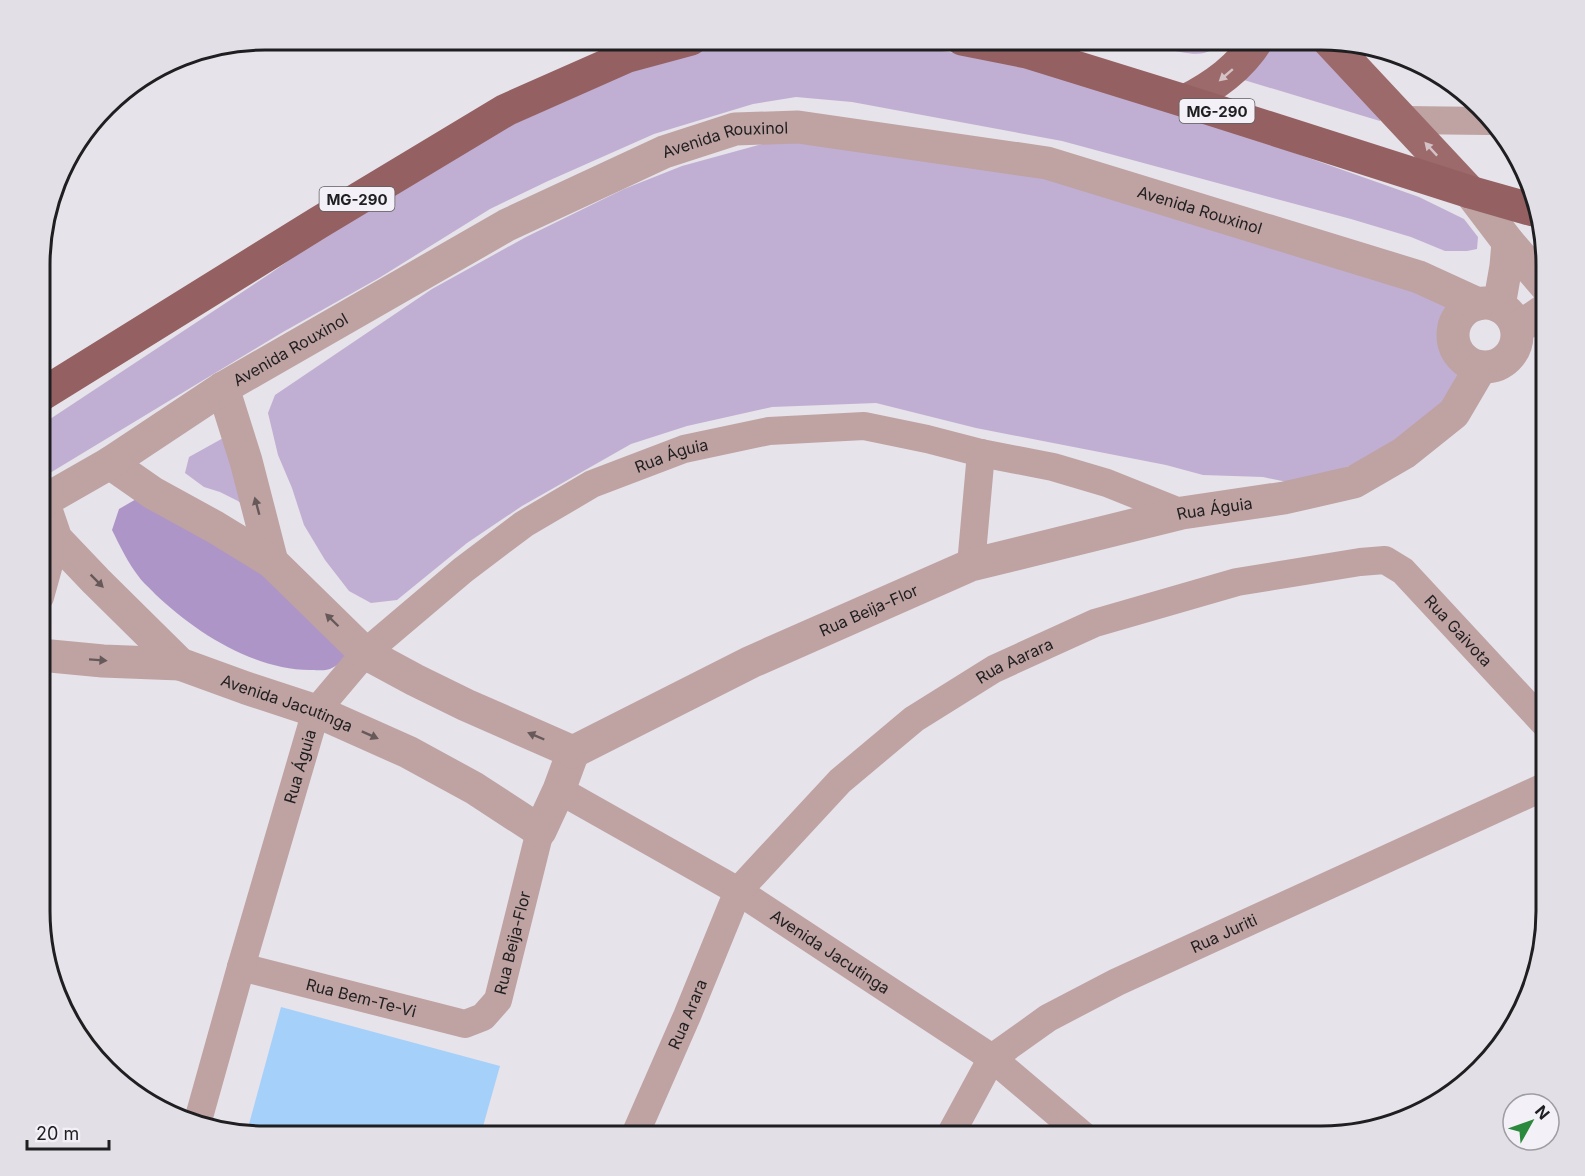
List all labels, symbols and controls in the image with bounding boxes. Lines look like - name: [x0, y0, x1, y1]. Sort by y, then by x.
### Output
- one-way arrow: [1218, 68, 1233, 82]
- road number: MG-290: [1180, 99, 1254, 123]
- street label: Avenida Rouxinol: [660, 117, 788, 162]
- one-way arrow: [1424, 142, 1438, 157]
- street label: Avenida Rouxinol: [1135, 181, 1265, 238]
- road number: MG-290: [320, 187, 394, 211]
- street label: Avenida Rouxinol: [229, 308, 351, 390]
- street label: Rua Águia: [632, 434, 710, 477]
- street label: Rua Águia: [1174, 493, 1254, 524]
- one-way arrow: [252, 497, 262, 515]
- one-way arrow: [89, 574, 103, 588]
- street label: Rua Beija-Flor: [816, 580, 921, 641]
- street label: Rua Gaivota: [1420, 591, 1497, 671]
- one-way arrow: [324, 613, 339, 627]
- street label: Rua Aarara: [972, 634, 1056, 688]
- one-way arrow: [89, 655, 108, 665]
- street label: Avenida Jacutinga: [218, 670, 356, 736]
- street label: Rua Águia: [279, 727, 320, 806]
- one-way arrow: [362, 730, 380, 740]
- one-way arrow: [527, 731, 545, 740]
- street label: Rua Beija-Flor: [490, 889, 535, 997]
- street label: Avenida Jacutinga: [767, 905, 894, 998]
- street label: Rua Juriti: [1187, 909, 1260, 957]
- street label: Rua Bem-Te-Vi: [304, 974, 418, 1021]
- street label: Rua Arara: [664, 976, 711, 1052]
- north arrow: [1501, 1092, 1561, 1152]
- text: N: [1531, 1101, 1554, 1123]
- scale bar: [27, 1113, 110, 1151]
- text: 20 m: [36, 1123, 79, 1144]

